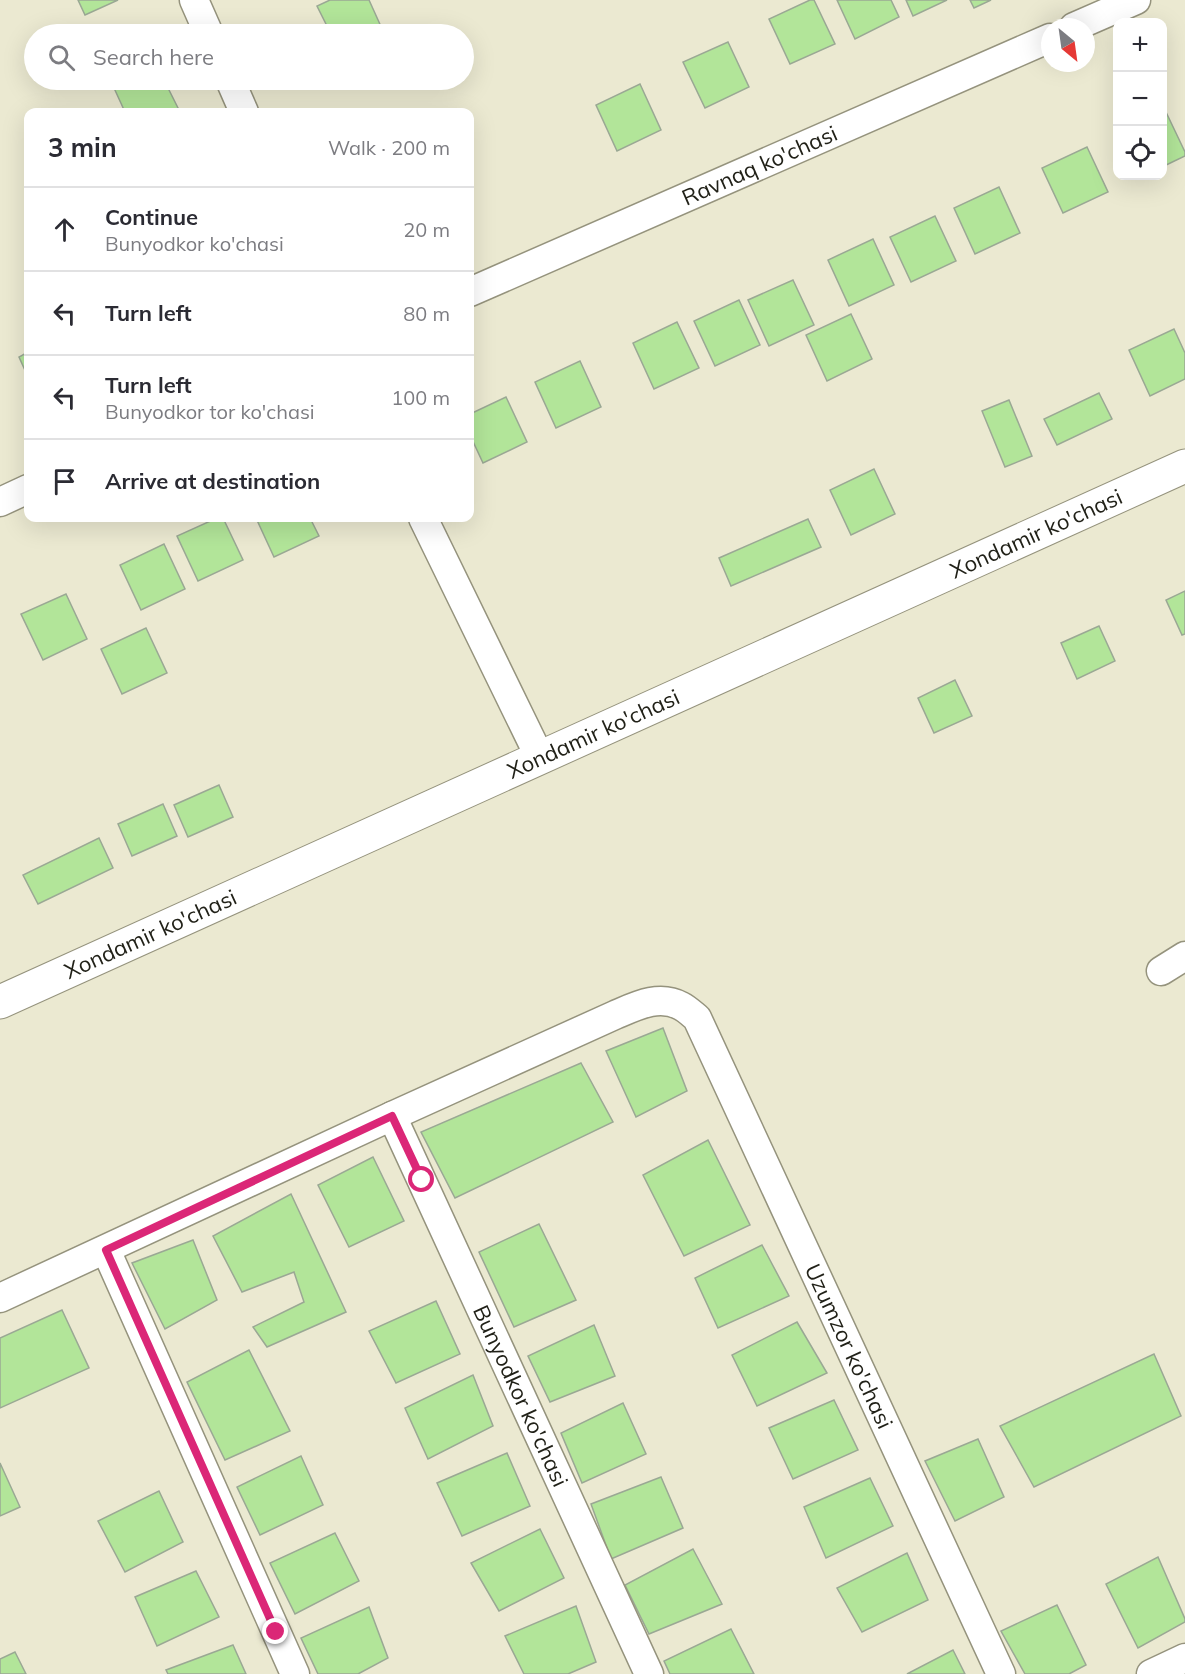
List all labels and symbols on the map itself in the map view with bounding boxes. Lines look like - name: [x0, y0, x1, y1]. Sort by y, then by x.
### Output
- north arrow: [1041, 18, 1095, 72]
- street label: Ravnaq ko'chasi: [677, 119, 841, 211]
- street label: Xondamir ko'chasi: [945, 482, 1126, 585]
- street label: Xondamir ko'chasi: [503, 683, 684, 785]
- street label: Xondamir ko'chasi: [60, 883, 241, 985]
- route start: [408, 1166, 434, 1192]
- street label: Uzumzor ko'chasi: [799, 1259, 899, 1433]
- street label: Bunyodkor ko'chasi: [467, 1301, 575, 1491]
- route end: [262, 1618, 288, 1644]

